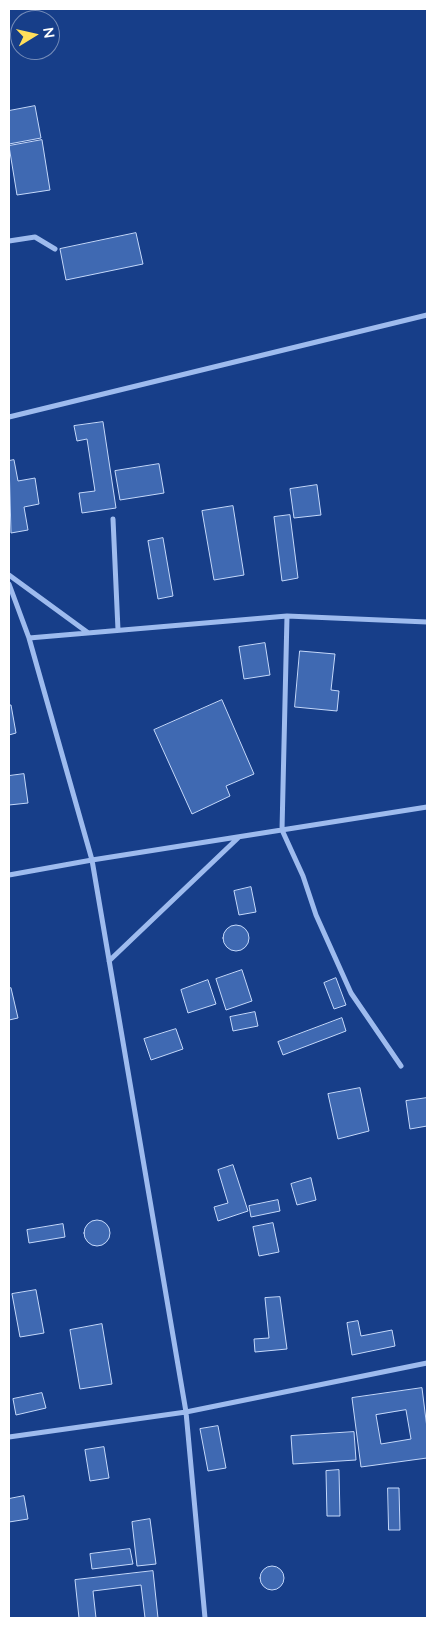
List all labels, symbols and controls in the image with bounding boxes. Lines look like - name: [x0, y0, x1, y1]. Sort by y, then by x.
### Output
- north arrow: [10, 10, 60, 60]
- text: N: [40, 26, 59, 39]

